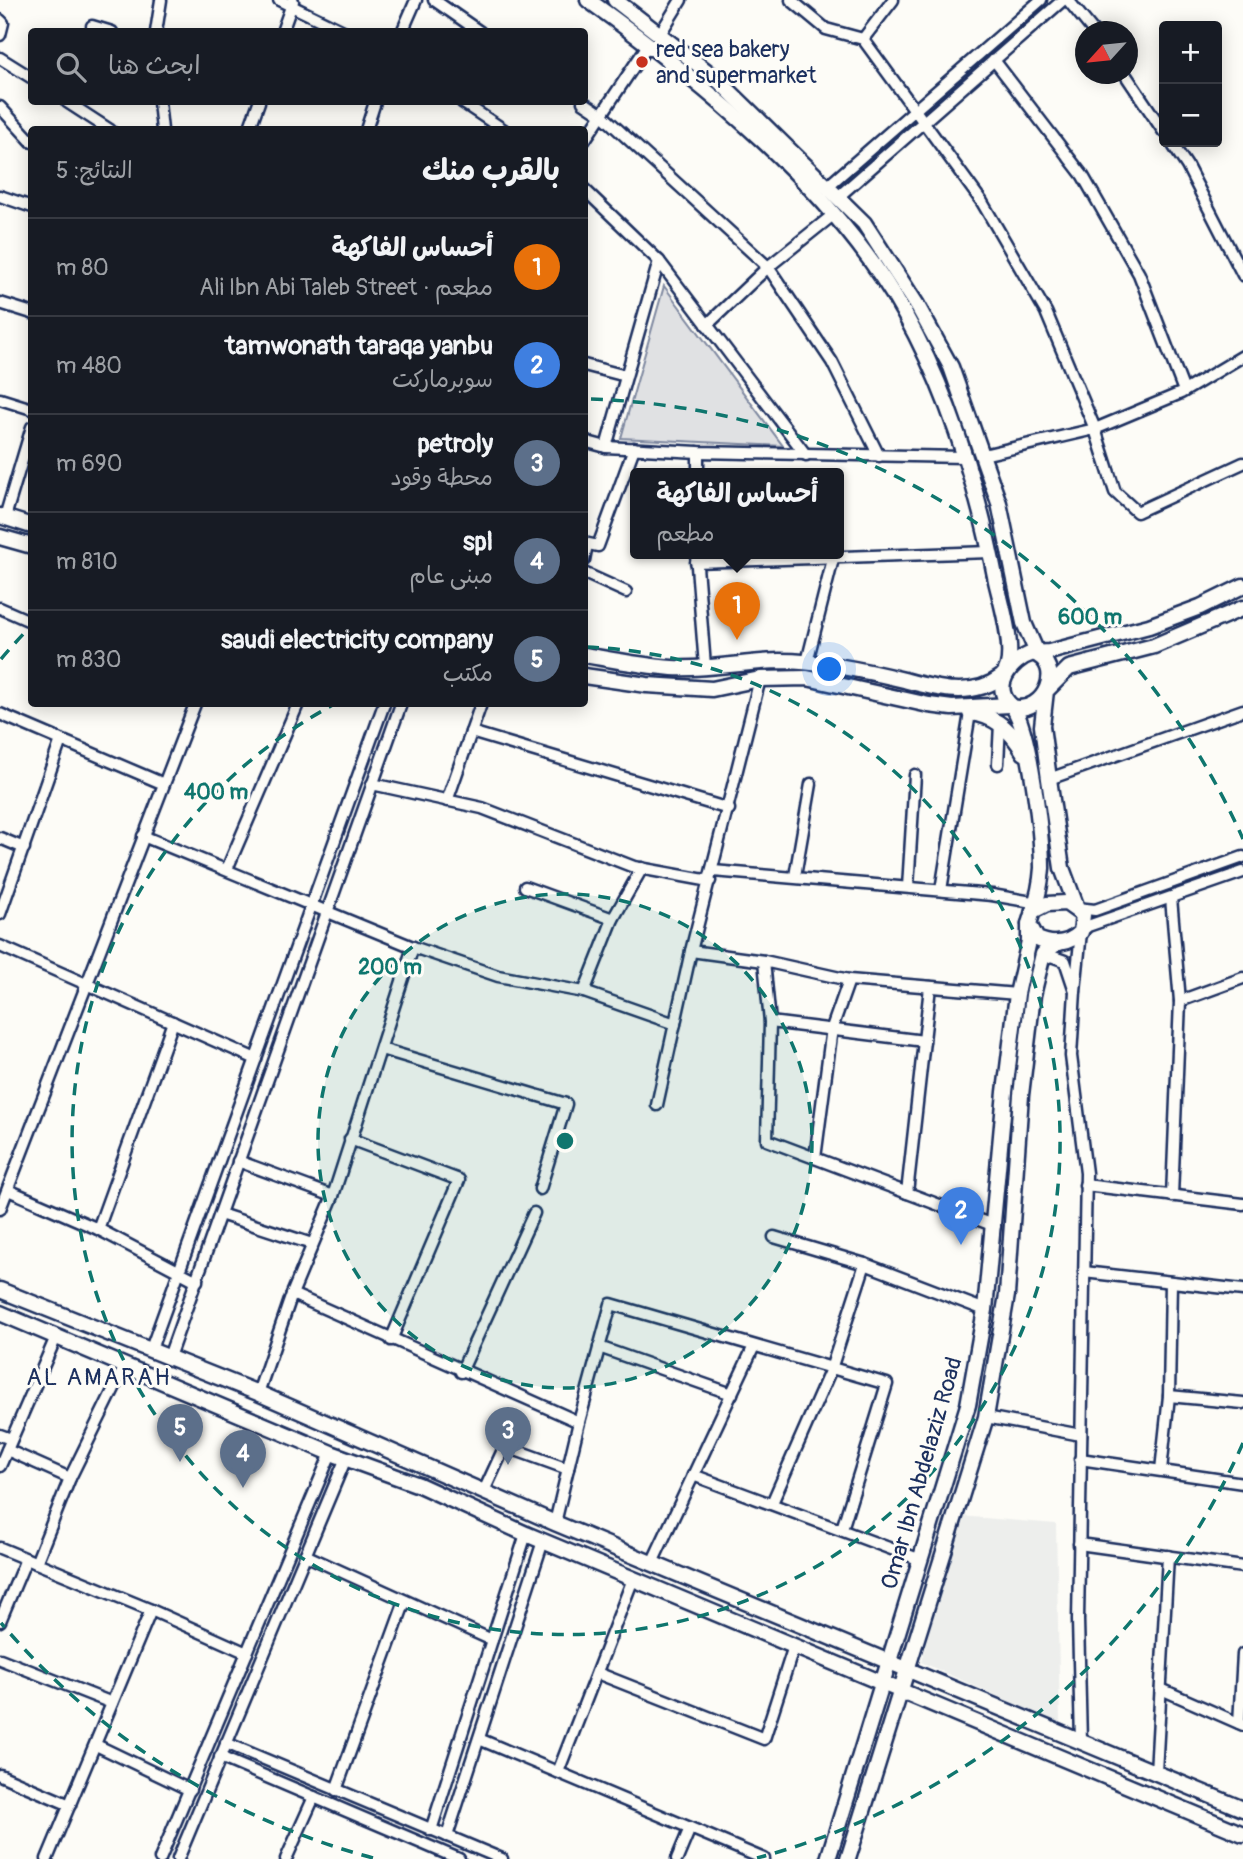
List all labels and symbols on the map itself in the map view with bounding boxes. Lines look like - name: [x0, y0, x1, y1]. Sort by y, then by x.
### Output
- north arrow: [1075, 21, 1138, 84]
- place label: red sea bakery and supermarket: [656, 35, 817, 90]
- marker: red sea bakery and supermarket: [634, 54, 650, 70]
- pin: 1: [714, 582, 760, 640]
- text: 600 m: [1058, 604, 1122, 631]
- your location: [812, 652, 846, 686]
- text: 400 m: [184, 779, 248, 806]
- text: 200 m: [358, 954, 422, 981]
- centre of rings: [553, 1129, 577, 1153]
- pin: 2: [938, 1187, 984, 1245]
- street label: Omar Ibn Abdelaziz Road: [874, 1353, 969, 1593]
- district label: AL AMARAH: [26, 1363, 172, 1392]
- pin: 5: [157, 1404, 203, 1462]
- pin: 3: [485, 1407, 531, 1465]
- pin: 4: [220, 1430, 266, 1488]

